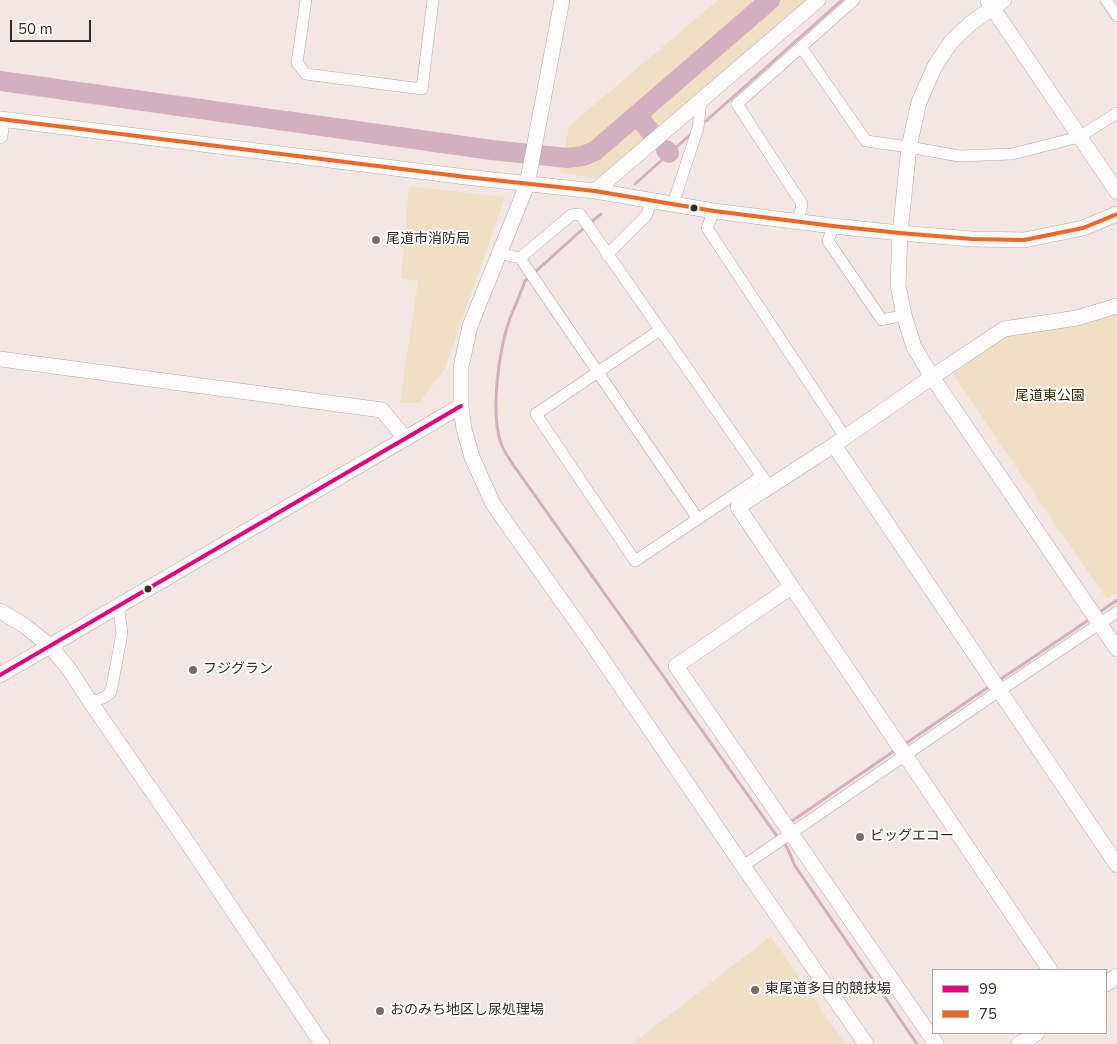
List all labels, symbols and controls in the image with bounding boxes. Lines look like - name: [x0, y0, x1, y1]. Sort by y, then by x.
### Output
- scale bar: [12, 10, 94, 42]
- text: 50 m: [18, 19, 53, 39]
- unlabelled marker: [689, 203, 699, 213]
- place label: 尾道市消防局: [386, 232, 470, 248]
- marker: 尾道市消防局: [370, 234, 382, 246]
- park label: 尾道東公園: [1015, 389, 1085, 405]
- unlabelled marker: [143, 584, 153, 594]
- place label: フジグラン: [203, 662, 273, 678]
- marker: フジグラン: [187, 664, 199, 676]
- place label: ビッグエコー: [870, 829, 954, 845]
- marker: ビッグエコー: [854, 831, 866, 843]
- legend: [932, 969, 1107, 1034]
- text: 99: [979, 979, 997, 999]
- place label: 東尾道多目的競技場: [765, 982, 891, 998]
- marker: 東尾道多目的競技場: [749, 984, 761, 996]
- place label: おのみち地区し尿処理場: [390, 1003, 544, 1019]
- text: 75: [979, 1004, 997, 1024]
- marker: おのみち地区し尿処理場: [374, 1005, 386, 1017]

